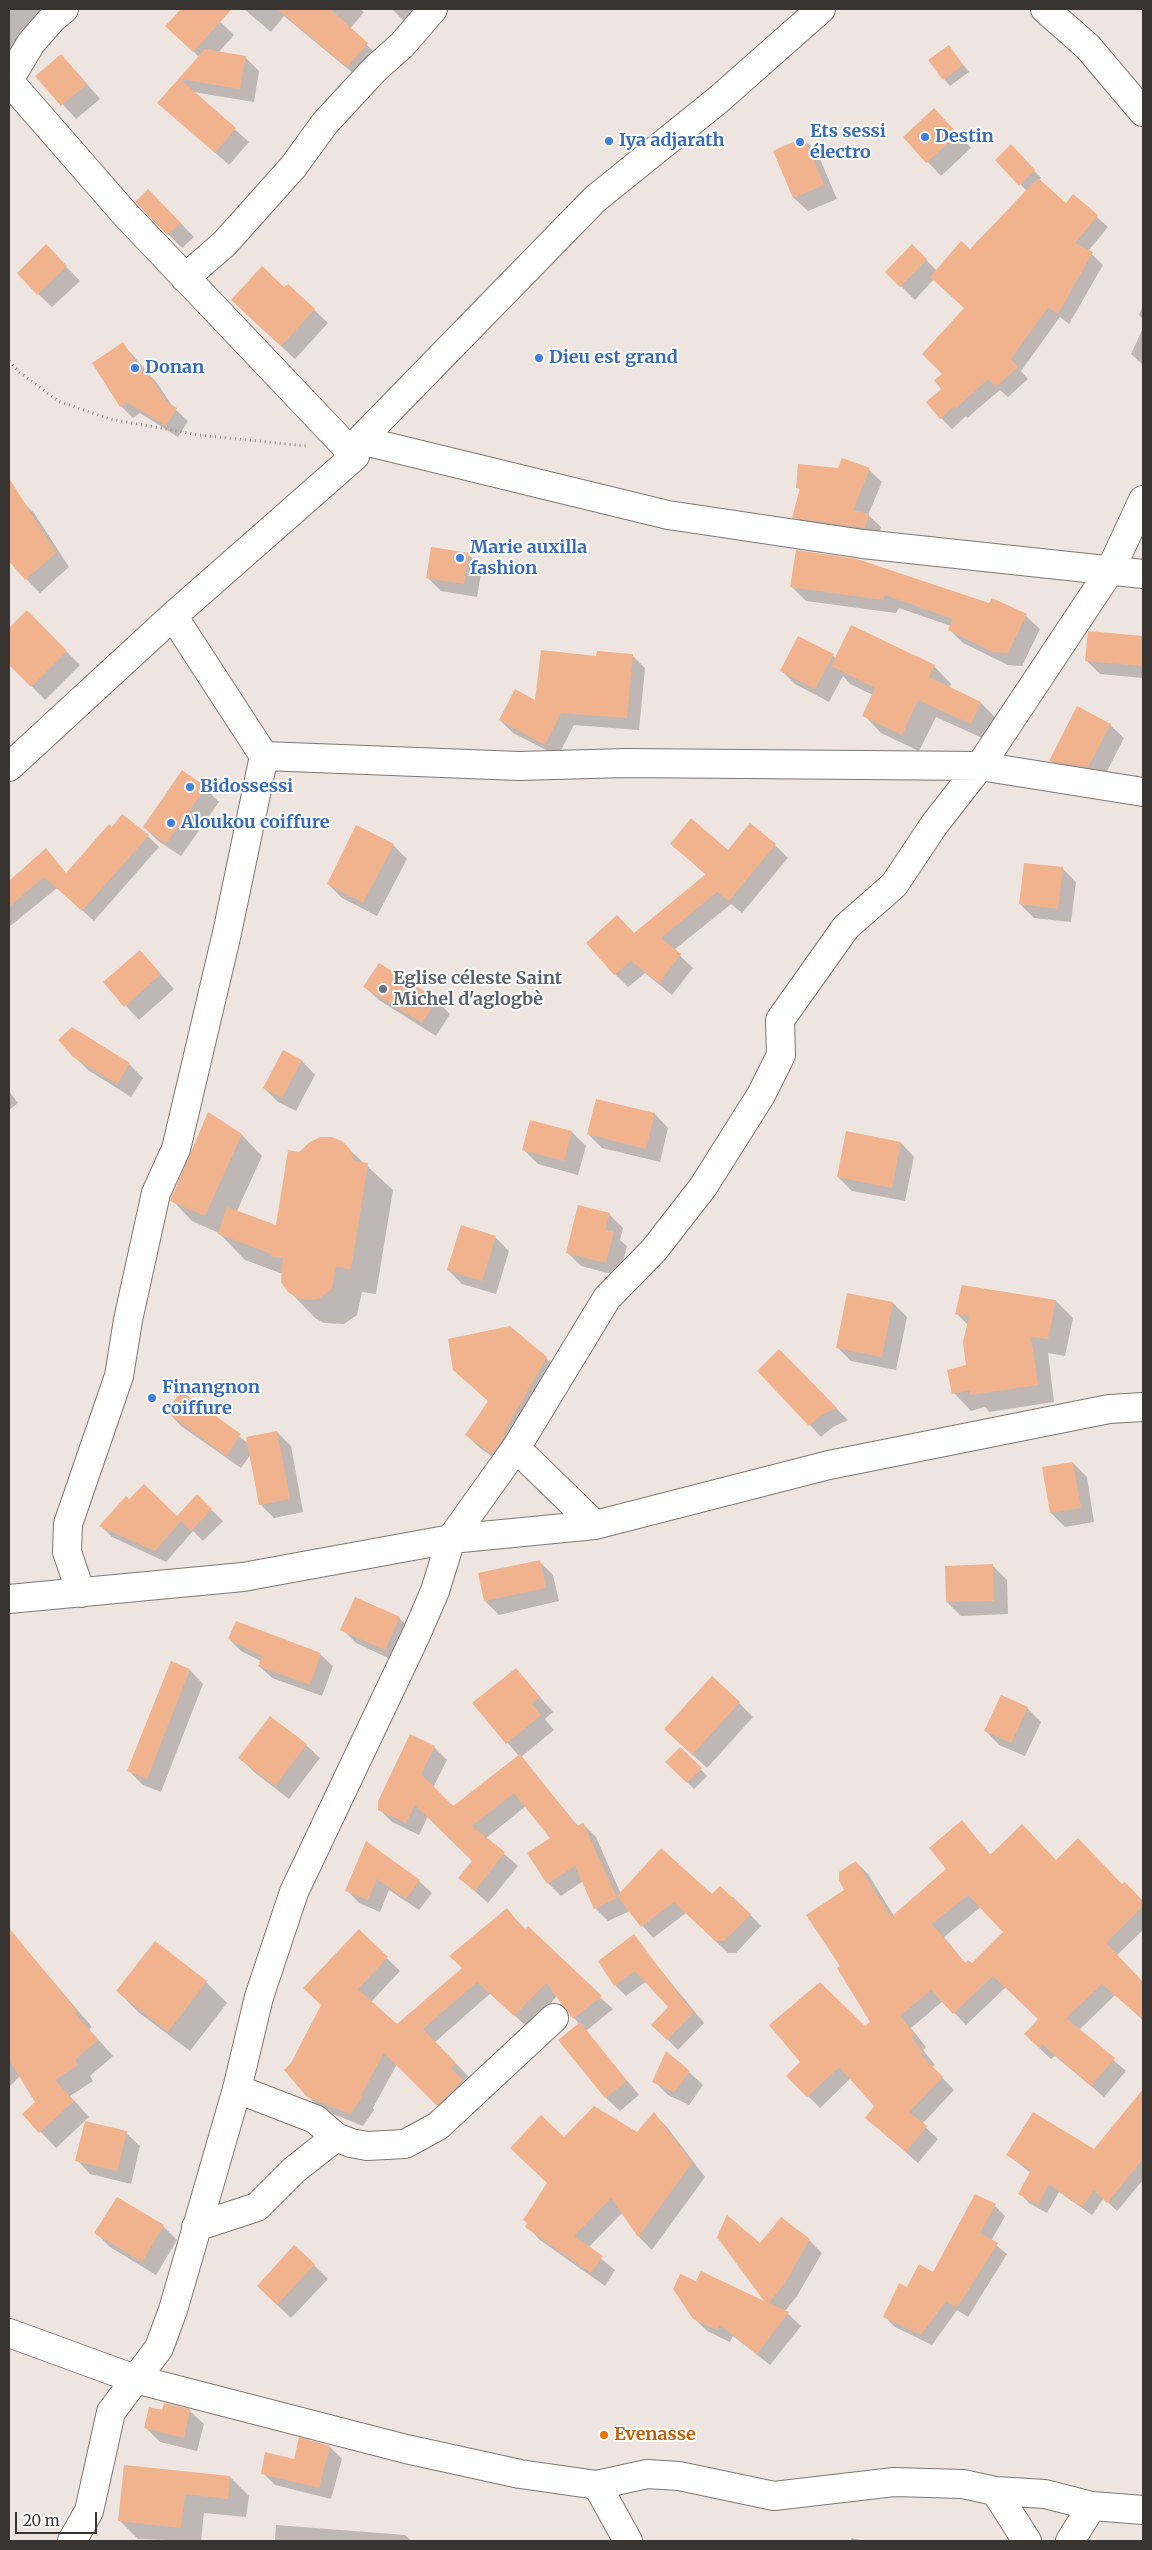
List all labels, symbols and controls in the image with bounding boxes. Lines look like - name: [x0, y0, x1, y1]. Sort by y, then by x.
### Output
- place label: Ets sessi électro: [810, 121, 886, 163]
- place label: Destin: [935, 126, 994, 148]
- place label: Iya adjarath: [619, 130, 724, 152]
- marker: Destin: [919, 131, 931, 143]
- marker: Iya adjarath: [603, 135, 615, 147]
- marker: Ets sessi électro: [794, 136, 806, 148]
- place label: Dieu est grand: [549, 347, 678, 369]
- marker: Dieu est grand: [533, 352, 545, 364]
- place label: Donan: [145, 357, 204, 379]
- marker: Donan: [129, 362, 141, 374]
- place label: Marie auxilla fashion: [470, 537, 587, 580]
- marker: Marie auxilla fashion: [454, 552, 466, 564]
- place label: Bidossessi: [200, 776, 293, 798]
- marker: Bidossessi: [184, 781, 196, 793]
- place label: Aloukou coiffure: [181, 812, 329, 834]
- marker: Aloukou coiffure: [165, 817, 177, 829]
- place label: Eglise céleste Saint Michel d'aglogbè: [393, 968, 562, 1011]
- marker: Eglise céleste Saint Michel d'aglogbè: [377, 983, 389, 995]
- place label: Finangnon coiffure: [162, 1377, 260, 1420]
- marker: Finangnon coiffure: [146, 1392, 158, 1404]
- place label: Evenasse: [614, 2424, 696, 2446]
- marker: Evenasse: [598, 2429, 610, 2441]
- scale bar: [18, 2502, 100, 2534]
- text: 20 m: [23, 2511, 60, 2530]

